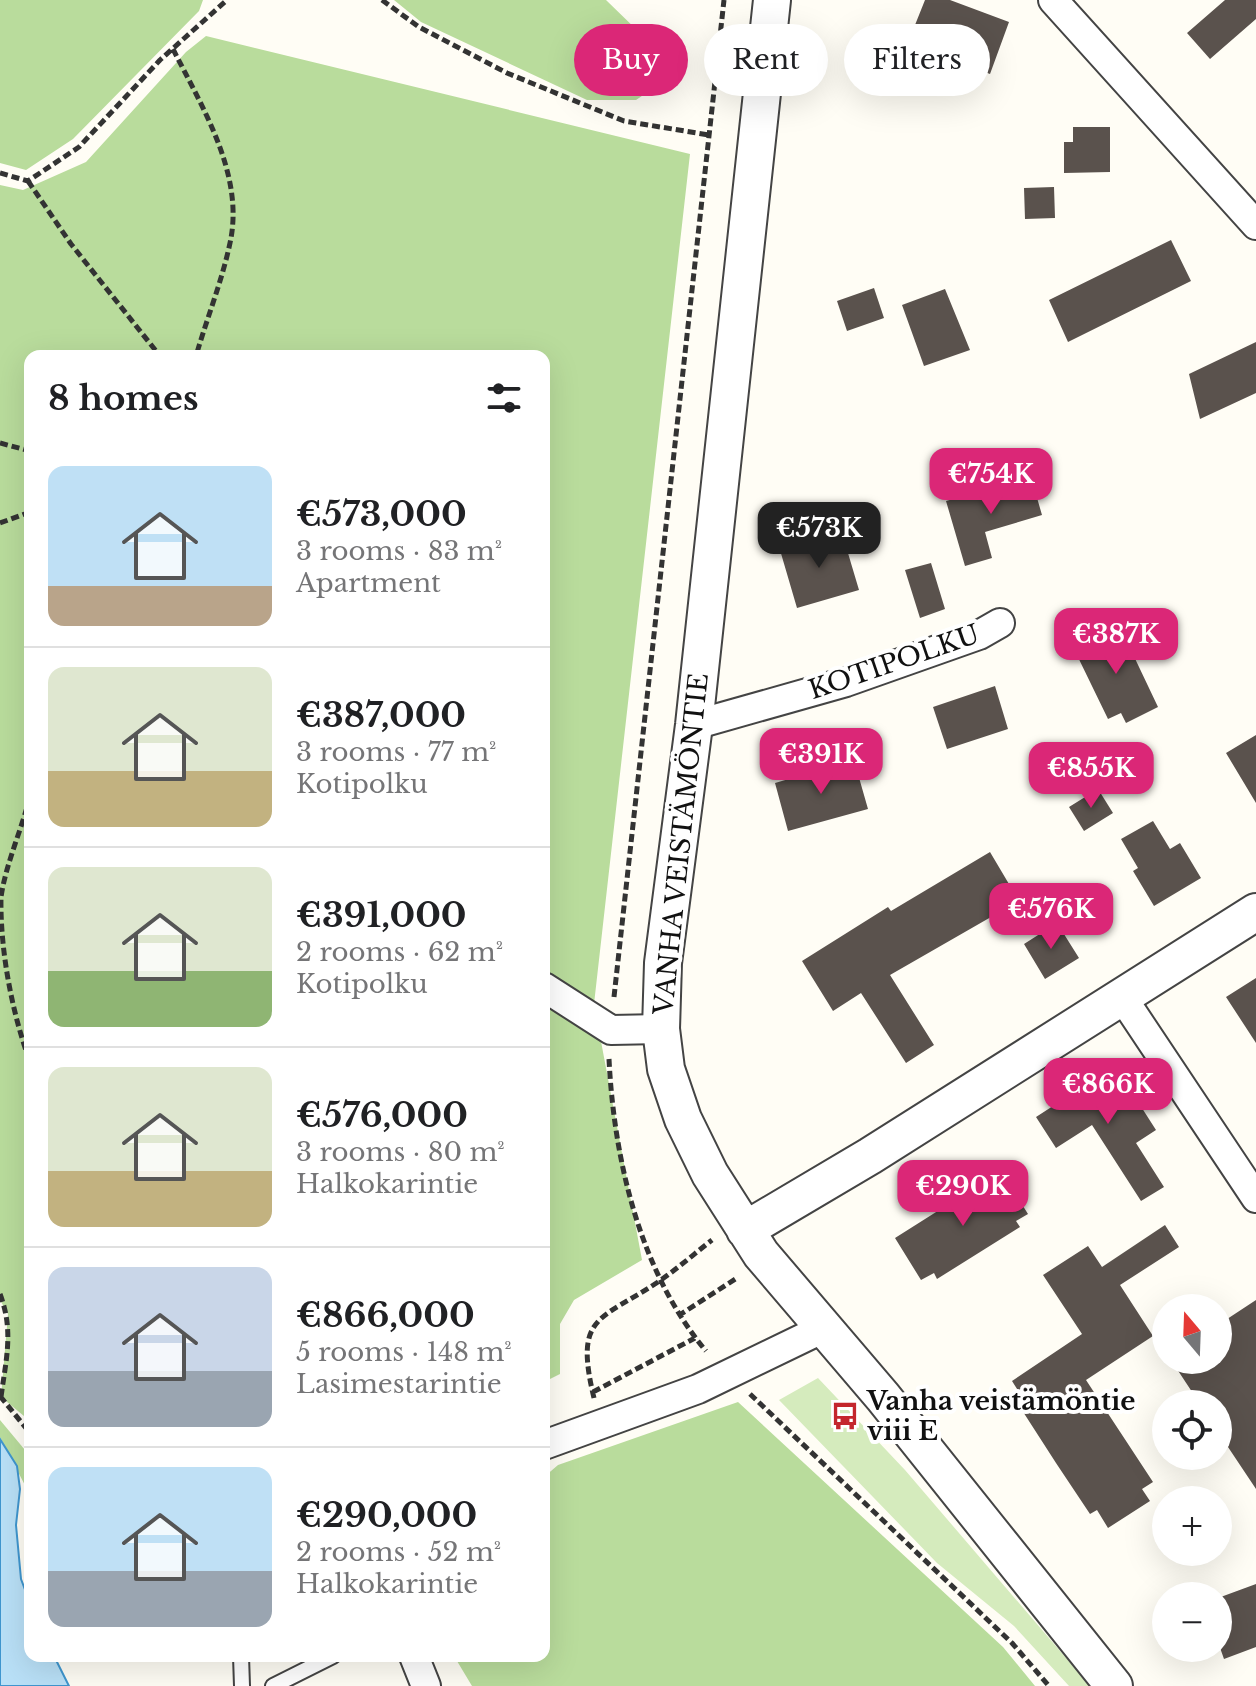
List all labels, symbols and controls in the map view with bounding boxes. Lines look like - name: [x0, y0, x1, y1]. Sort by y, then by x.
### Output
- chip: Buy: [574, 24, 688, 96]
- chip: Rent: [704, 24, 828, 96]
- chip: Filters: [844, 24, 990, 96]
- icon: filters: [482, 376, 526, 420]
- text: 8 homes: [48, 377, 199, 419]
- pin: €754K: [935, 448, 1047, 516]
- text: €754K: [948, 458, 1034, 490]
- text: €573,000: [296, 493, 467, 535]
- icon: home: [112, 498, 208, 594]
- pin: €573K: [763, 502, 875, 570]
- text: €573K: [776, 512, 862, 544]
- text: 3 rooms · 83 m²: [296, 535, 502, 567]
- text: Apartment: [296, 567, 441, 599]
- pin: €387K: [1060, 608, 1172, 676]
- street label: KOTIPOLKU: [804, 618, 984, 706]
- text: €387K: [1072, 618, 1160, 650]
- street label: VANHA VEISTÄMÖNTIE: [647, 672, 715, 1017]
- text: €387,000: [296, 694, 466, 736]
- icon: home: [112, 699, 208, 795]
- pin: €391K: [765, 728, 877, 796]
- text: 3 rooms · 77 m²: [296, 736, 497, 768]
- text: €391K: [778, 738, 864, 770]
- pin: €855K: [1035, 742, 1147, 810]
- text: €855K: [1047, 752, 1135, 784]
- text: Kotipolku: [296, 768, 428, 800]
- pin: €576K: [995, 883, 1107, 951]
- text: €576K: [1007, 893, 1095, 925]
- text: €391,000: [296, 894, 467, 936]
- icon: home: [112, 899, 208, 995]
- text: 2 rooms · 62 m²: [296, 936, 503, 968]
- text: Kotipolku: [296, 968, 428, 1000]
- pin: €866K: [1052, 1058, 1164, 1126]
- text: €866K: [1062, 1068, 1154, 1100]
- text: €576,000: [296, 1094, 468, 1136]
- icon: home: [112, 1099, 208, 1195]
- text: 3 rooms · 80 m²: [296, 1136, 505, 1168]
- pin: €290K: [907, 1160, 1019, 1228]
- text: Halkokarintie: [296, 1168, 478, 1200]
- text: €290K: [915, 1170, 1011, 1202]
- text: €866,000: [296, 1294, 475, 1336]
- north arrow: [1152, 1294, 1232, 1374]
- map controls: [1152, 1294, 1232, 1662]
- icon: home: [112, 1299, 208, 1395]
- text: 5 rooms · 148 m²: [296, 1336, 512, 1368]
- text: Lasimestarintie: [296, 1368, 502, 1400]
- place label: Vanha veistämöntie viii E: [866, 1385, 1136, 1447]
- button: locate: [1152, 1390, 1232, 1470]
- bus stop icon: Vanha veistämöntie viii E: [830, 1401, 860, 1431]
- button: +: [1152, 1486, 1232, 1566]
- text: €290,000: [296, 1494, 477, 1536]
- icon: home: [112, 1499, 208, 1595]
- text: 2 rooms · 52 m²: [296, 1536, 501, 1568]
- text: Halkokarintie: [296, 1568, 478, 1600]
- button: −: [1152, 1582, 1232, 1662]

